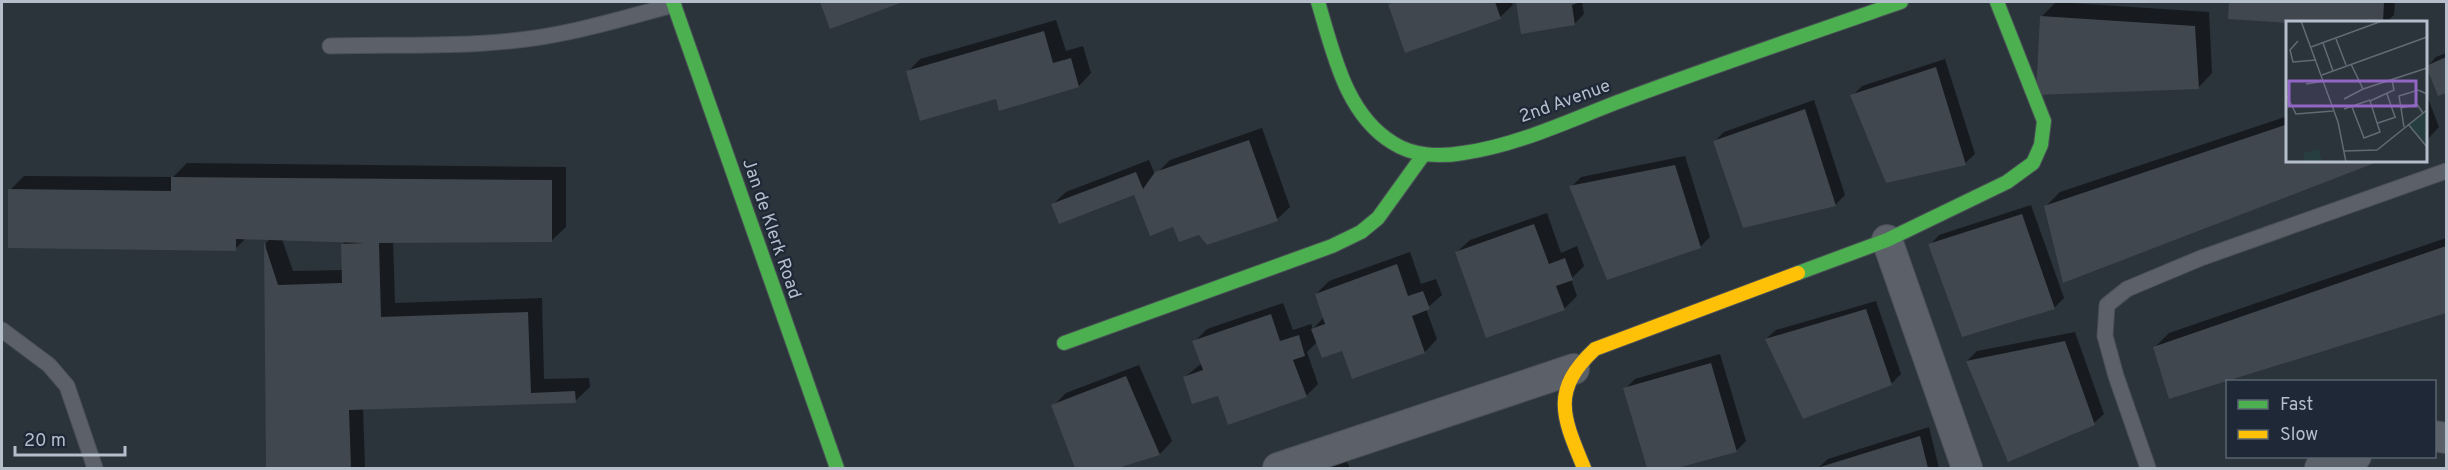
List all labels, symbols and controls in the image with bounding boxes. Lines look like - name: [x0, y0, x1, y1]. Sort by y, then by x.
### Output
- inset map: [2286, 21, 2427, 162]
- street label: 2nd Avenue: [1516, 75, 1614, 129]
- street label: Jan de Klerk Road: [736, 156, 806, 302]
- legend: [2226, 380, 2436, 458]
- text: Fast: [2280, 394, 2313, 417]
- scale bar: [15, 419, 124, 457]
- text: Slow: [2280, 424, 2318, 447]
- text: 20 m: [24, 430, 66, 453]

